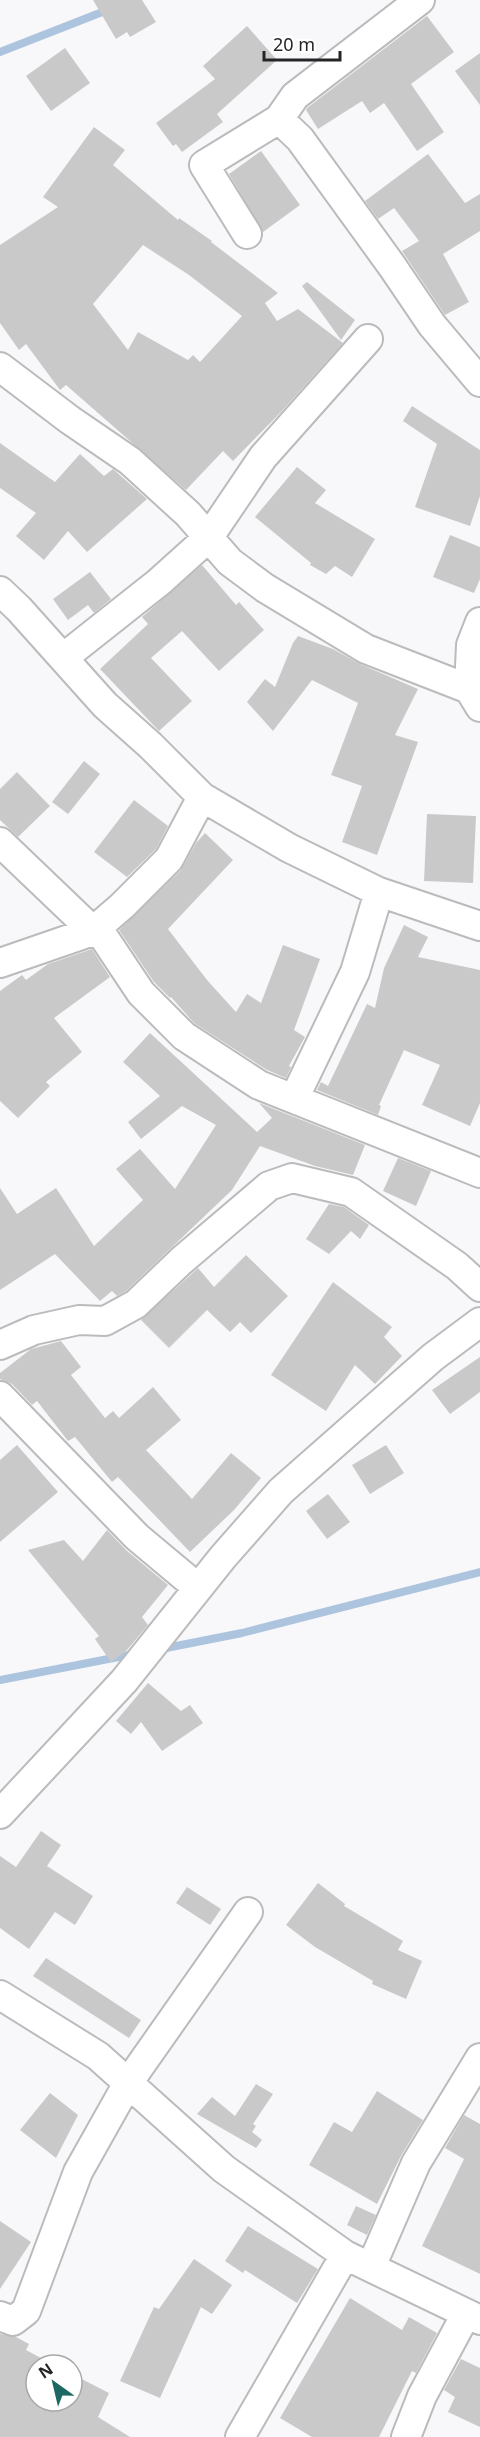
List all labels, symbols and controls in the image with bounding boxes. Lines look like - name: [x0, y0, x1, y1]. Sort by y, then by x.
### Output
- scale bar: [264, 24, 340, 62]
- text: 20 m: [273, 32, 315, 56]
- north arrow: [24, 2353, 84, 2413]
- text: N: [34, 2358, 57, 2383]

